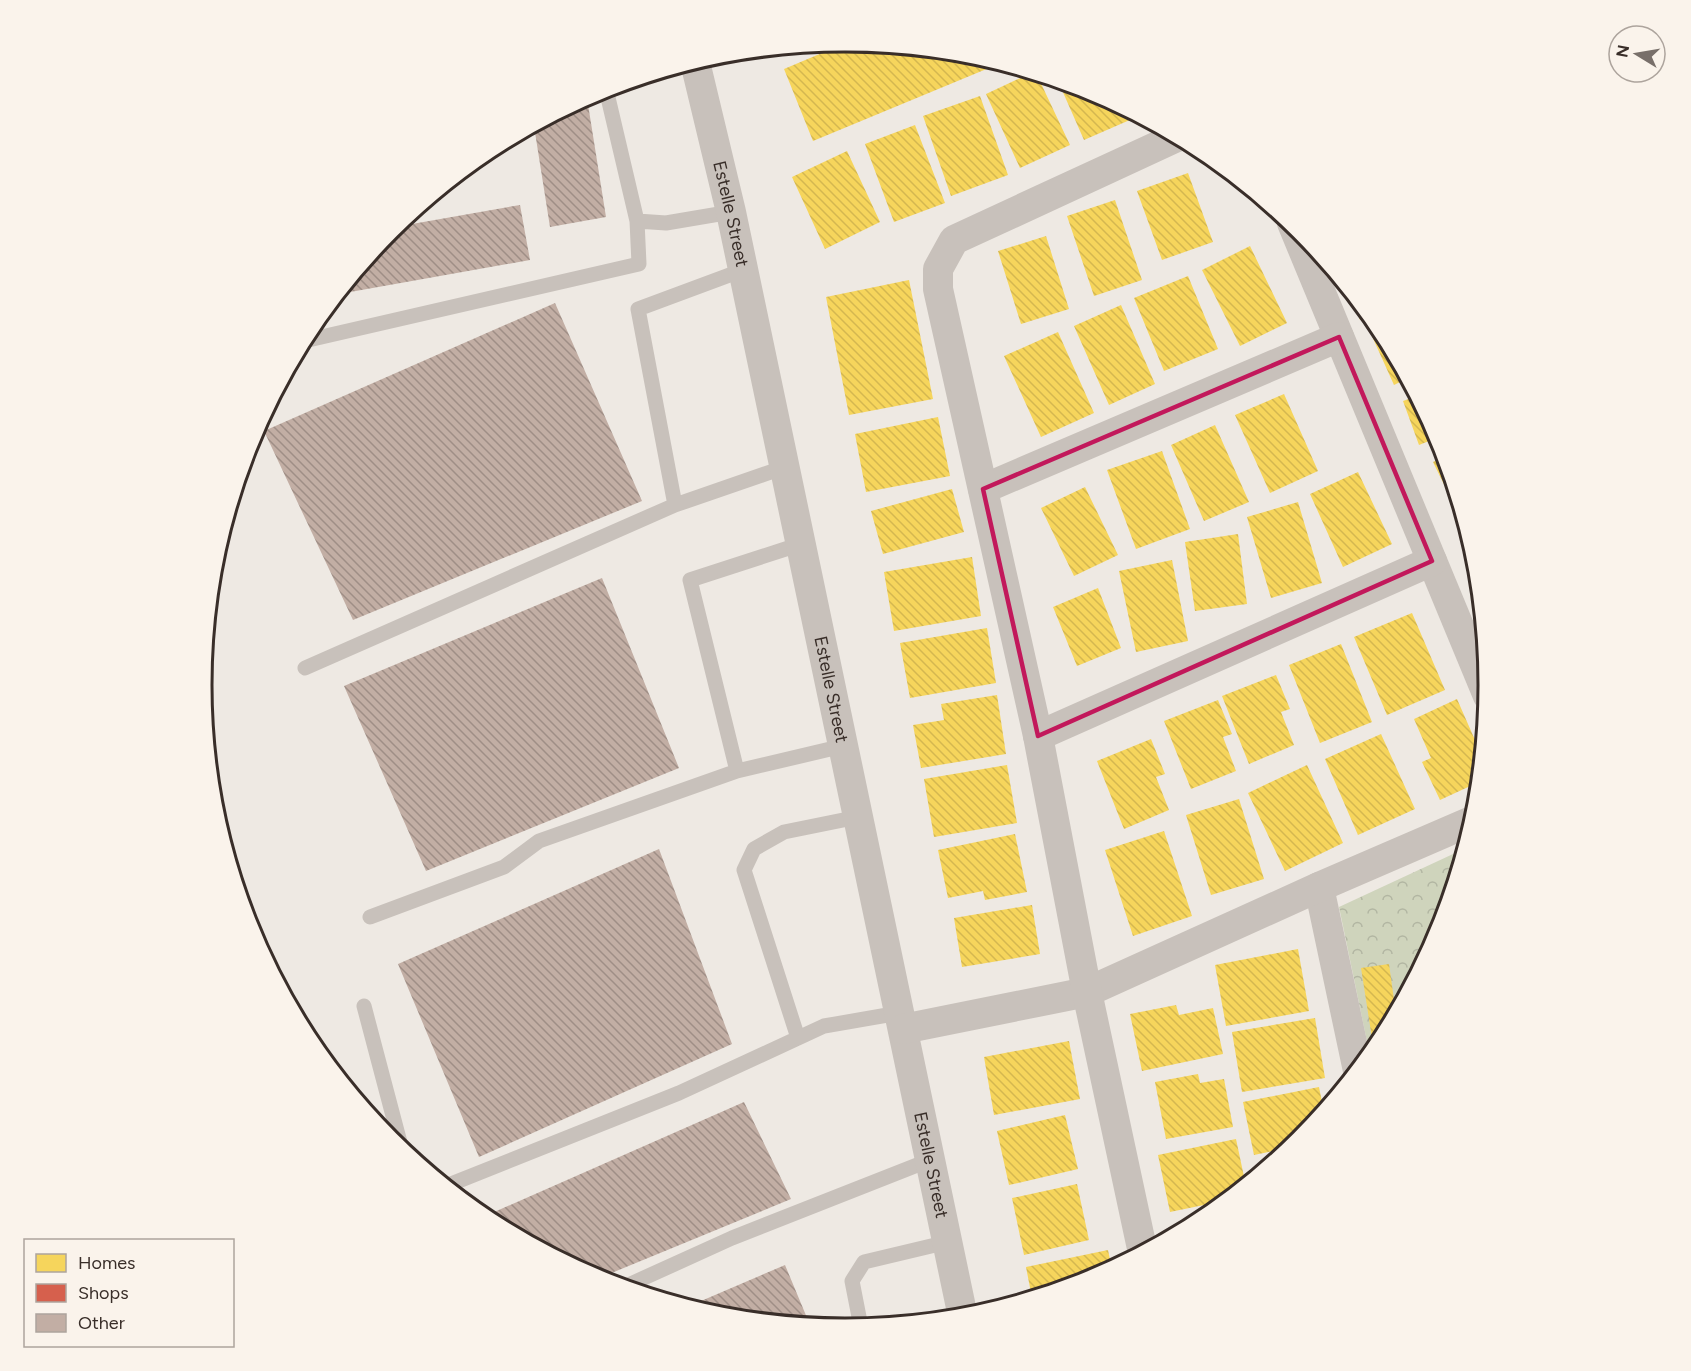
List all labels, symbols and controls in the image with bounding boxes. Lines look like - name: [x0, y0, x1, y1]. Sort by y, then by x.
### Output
- north arrow: [1607, 24, 1667, 84]
- text: N: [1612, 43, 1633, 59]
- street label: Estelle Street: [708, 158, 753, 269]
- street label: Estelle Street: [809, 634, 853, 745]
- street label: Estelle Street: [909, 1110, 953, 1220]
- legend: [24, 1239, 234, 1347]
- text: Homes: [78, 1252, 136, 1274]
- text: Shops: [78, 1282, 129, 1304]
- text: Other: [78, 1312, 125, 1334]

